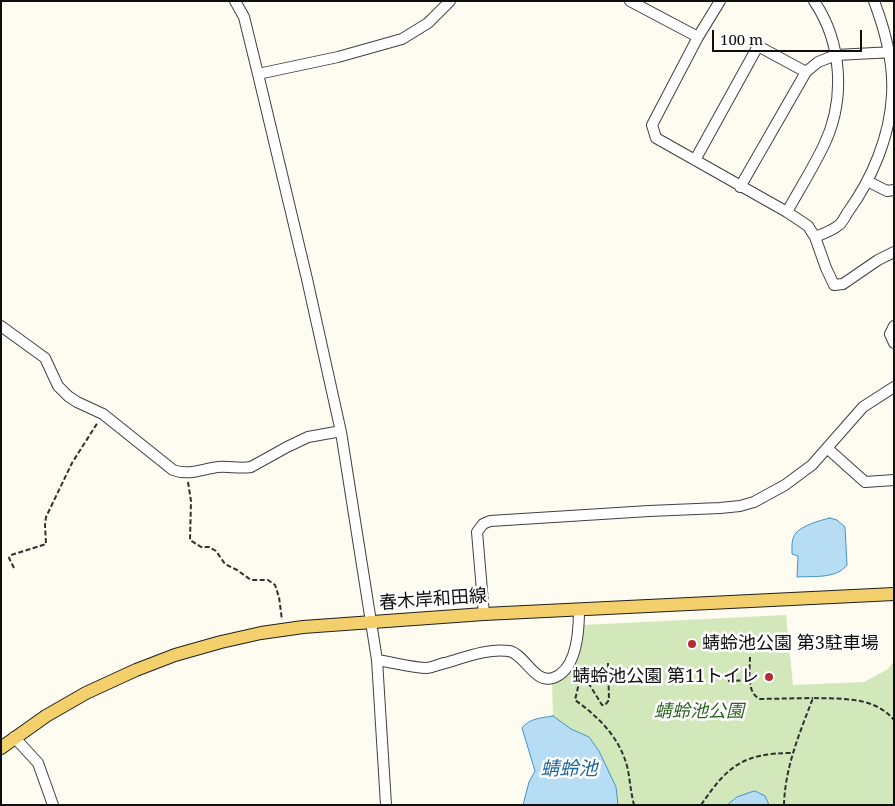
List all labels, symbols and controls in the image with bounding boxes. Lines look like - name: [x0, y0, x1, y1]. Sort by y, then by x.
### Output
- scale bar: [715, 20, 865, 52]
- text: 100 m: [720, 29, 763, 49]
- street label: 春木岸和田線: [378, 585, 488, 615]
- place label: 蜻蛉池公園 第3駐車場: [702, 633, 879, 655]
- marker: 蜻蛉池公園 第3駐車場: [686, 638, 698, 650]
- place label: 蜻蛉池公園 第11トイレ: [572, 666, 759, 688]
- marker: 蜻蛉池公園 第11トイレ: [763, 671, 775, 683]
- park label: 蜻蛉池公園: [654, 701, 744, 723]
- water label: 蜻蛉池: [541, 759, 597, 781]

